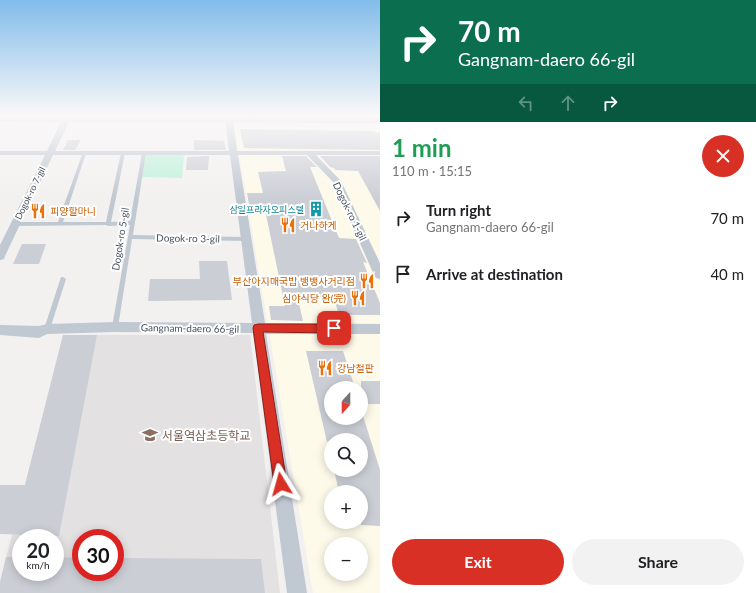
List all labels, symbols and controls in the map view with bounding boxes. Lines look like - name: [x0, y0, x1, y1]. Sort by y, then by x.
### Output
- text: 70 m: [458, 14, 521, 48]
- icon: right: [392, 16, 444, 68]
- text: Gangnam-daero 66-gil: [458, 48, 635, 70]
- icon: left: [515, 92, 537, 114]
- icon: ahead: [557, 92, 579, 114]
- icon: right: [599, 92, 621, 114]
- text: 1 min: [392, 133, 452, 162]
- button: close: [702, 135, 744, 177]
- text: 110 m · 15:15: [392, 163, 472, 179]
- street label: Dogok-ro 7-gil: [12, 165, 48, 221]
- street label: Dogok-ro 1-gil: [331, 180, 369, 242]
- building icon: 삼일프라자오피스텔: [307, 200, 325, 218]
- text: Turn right: [426, 201, 491, 219]
- restaurant icon: 피양할마니: [29, 202, 47, 220]
- place label: 삼일프라자오피스텔: [229, 204, 304, 215]
- place label: 피양할마니: [50, 205, 96, 217]
- street label: Dogok-ro 5-gil: [109, 207, 131, 271]
- icon: right: [392, 207, 414, 229]
- text: 70 m: [710, 209, 744, 227]
- restaurant icon: 거나하게: [279, 216, 297, 234]
- place label: 거나하게: [300, 219, 337, 231]
- text: Gangnam-daero 66-gil: [426, 219, 554, 235]
- street label: Dogok-ro 3-gil: [156, 231, 220, 245]
- icon: arrive: [392, 263, 414, 285]
- text: Arrive at destination: [426, 265, 563, 283]
- text: 40 m: [710, 265, 744, 283]
- restaurant icon: 부산아지매국밥 뱅뱅사거리점: [358, 272, 376, 290]
- place label: 부산아지매국밥 뱅뱅사거리점: [233, 275, 355, 287]
- restaurant icon: 심야식당 완(完): [349, 289, 367, 307]
- place label: 심야식당 완(完): [282, 292, 346, 304]
- pin: [317, 311, 351, 345]
- icon: arrive: [323, 317, 345, 339]
- street label: Gangnam-daero 66-gil: [141, 321, 239, 335]
- restaurant icon: 강남철판: [316, 359, 334, 377]
- place label: 강남철판: [337, 362, 375, 374]
- north arrow: [324, 381, 368, 425]
- map controls: [324, 381, 368, 581]
- school or university icon: 서울역삼초등학교: [141, 426, 159, 444]
- place label: 서울역삼초등학교: [162, 428, 250, 443]
- button: search: [324, 433, 368, 477]
- position arrow: [260, 463, 302, 505]
- button: +: [324, 485, 368, 529]
- speed limit sign: 30: [72, 529, 124, 581]
- button: −: [324, 537, 368, 581]
- text: 20: [26, 538, 50, 562]
- button: Exit: [392, 539, 564, 585]
- button: Share: [572, 539, 744, 585]
- text: km/h: [26, 559, 50, 571]

